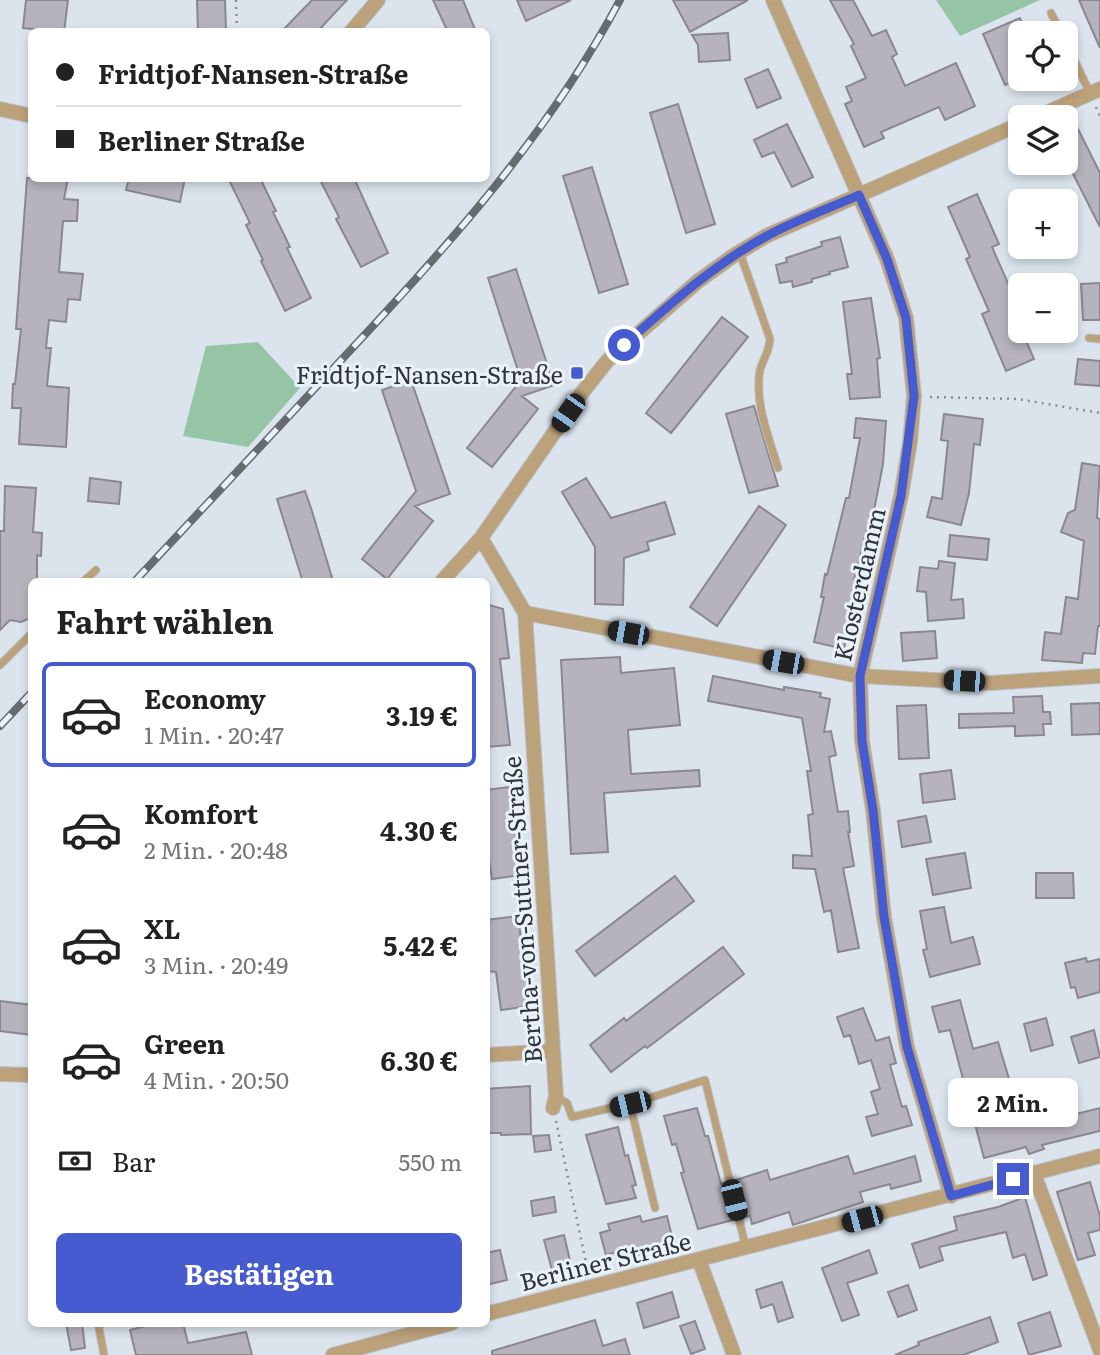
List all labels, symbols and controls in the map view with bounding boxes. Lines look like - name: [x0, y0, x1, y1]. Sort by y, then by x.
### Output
- map controls: [1008, 21, 1078, 343]
- button: locate: [1008, 21, 1078, 91]
- text: Fridtjof-Nansen-Straße: [98, 53, 408, 92]
- button: layers: [1008, 105, 1078, 175]
- text: Berliner Straße: [98, 120, 305, 159]
- button: +: [1008, 189, 1078, 259]
- button: −: [1008, 273, 1078, 343]
- route start: [608, 329, 640, 361]
- place label: Fridtjof-Nansen-Straße: [296, 356, 563, 391]
- marker: Fridtjof-Nansen-Straße: [569, 365, 585, 381]
- car: [548, 390, 589, 436]
- street label: Klosterdamm: [823, 504, 893, 664]
- text: Fahrt wählen: [56, 596, 274, 644]
- car: [606, 619, 651, 647]
- car: [761, 648, 806, 676]
- car: [943, 669, 986, 693]
- text: Economy: [144, 678, 266, 717]
- icon: car: [60, 683, 123, 746]
- text: 3.19 €: [386, 695, 458, 734]
- text: 1 Min. · 20:47: [144, 717, 284, 751]
- street label: Bertha-von-Suttner-Straße: [493, 755, 549, 1065]
- text: Komfort: [144, 793, 258, 832]
- icon: car: [60, 798, 123, 861]
- text: 4.30 €: [380, 810, 458, 849]
- text: 2 Min. · 20:48: [144, 832, 288, 866]
- text: XL: [144, 908, 181, 947]
- icon: car: [60, 913, 123, 976]
- text: 5.42 €: [383, 925, 458, 964]
- text: 3 Min. · 20:49: [144, 947, 288, 981]
- text: Green: [144, 1023, 225, 1062]
- icon: car: [60, 1028, 123, 1091]
- text: 6.30 €: [380, 1040, 458, 1079]
- text: 4 Min. · 20:50: [144, 1062, 289, 1096]
- callout: 2 Min.: [948, 1078, 1078, 1126]
- text: 2 Min.: [977, 1085, 1049, 1119]
- car: [608, 1089, 653, 1119]
- text: Bar: [112, 1141, 155, 1180]
- icon: cash: [56, 1142, 94, 1180]
- text: 550 m: [398, 1144, 462, 1178]
- route end: [997, 1163, 1029, 1195]
- car: [719, 1177, 750, 1223]
- car: [839, 1203, 886, 1235]
- street label: Berliner Straße: [516, 1222, 694, 1298]
- button: Bestätigen: [56, 1233, 462, 1313]

